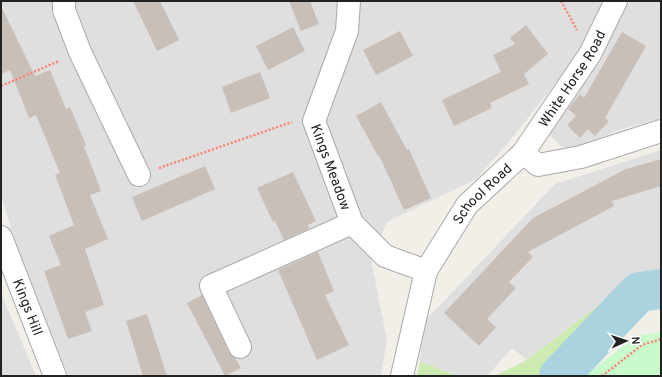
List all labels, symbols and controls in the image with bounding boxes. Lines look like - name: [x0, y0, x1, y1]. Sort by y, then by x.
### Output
- street label: White Horse Road: [536, 28, 610, 131]
- street label: Kings Meadow: [306, 122, 354, 213]
- street label: School Road: [450, 161, 516, 228]
- street label: Kings Hill: [8, 277, 45, 338]
- north arrow: [606, 321, 646, 361]
- text: N: [628, 336, 642, 345]

